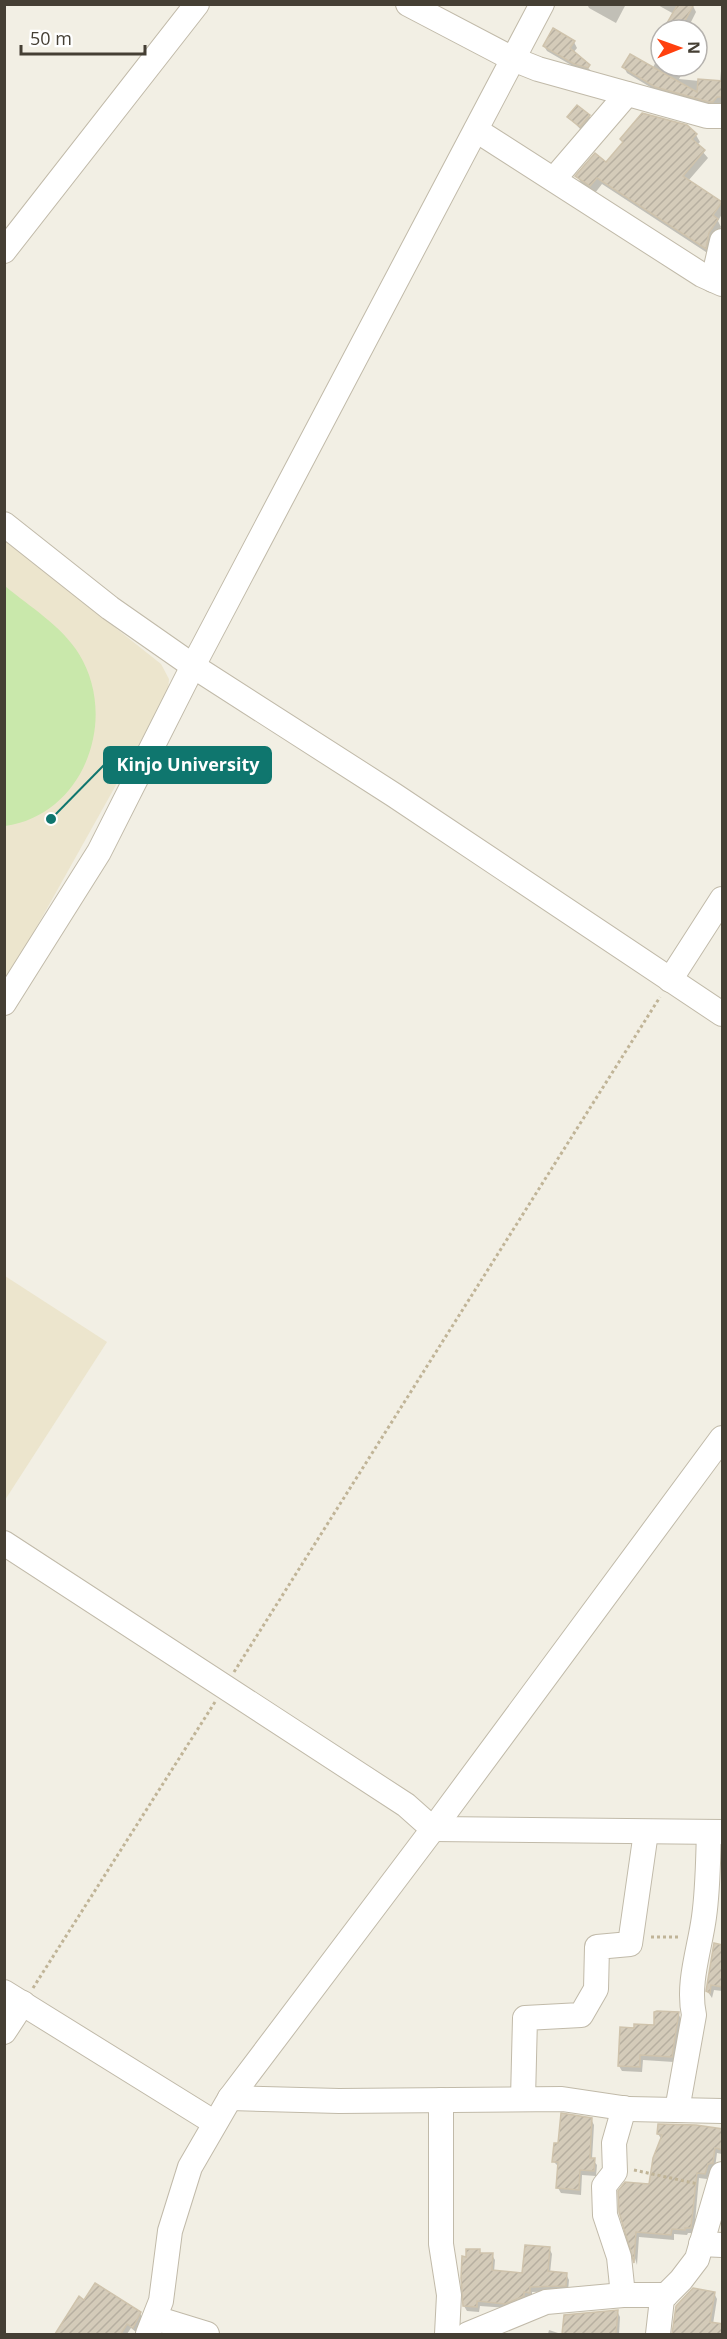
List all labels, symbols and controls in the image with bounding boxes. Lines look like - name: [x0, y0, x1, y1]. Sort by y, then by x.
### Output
- scale bar: [21, 18, 146, 56]
- north arrow: [649, 18, 709, 78]
- text: 50 m: [30, 26, 72, 50]
- text: N: [683, 41, 705, 54]
- callout: Kinjo University: [104, 747, 271, 783]
- text: Kinjo University: [116, 752, 260, 776]

